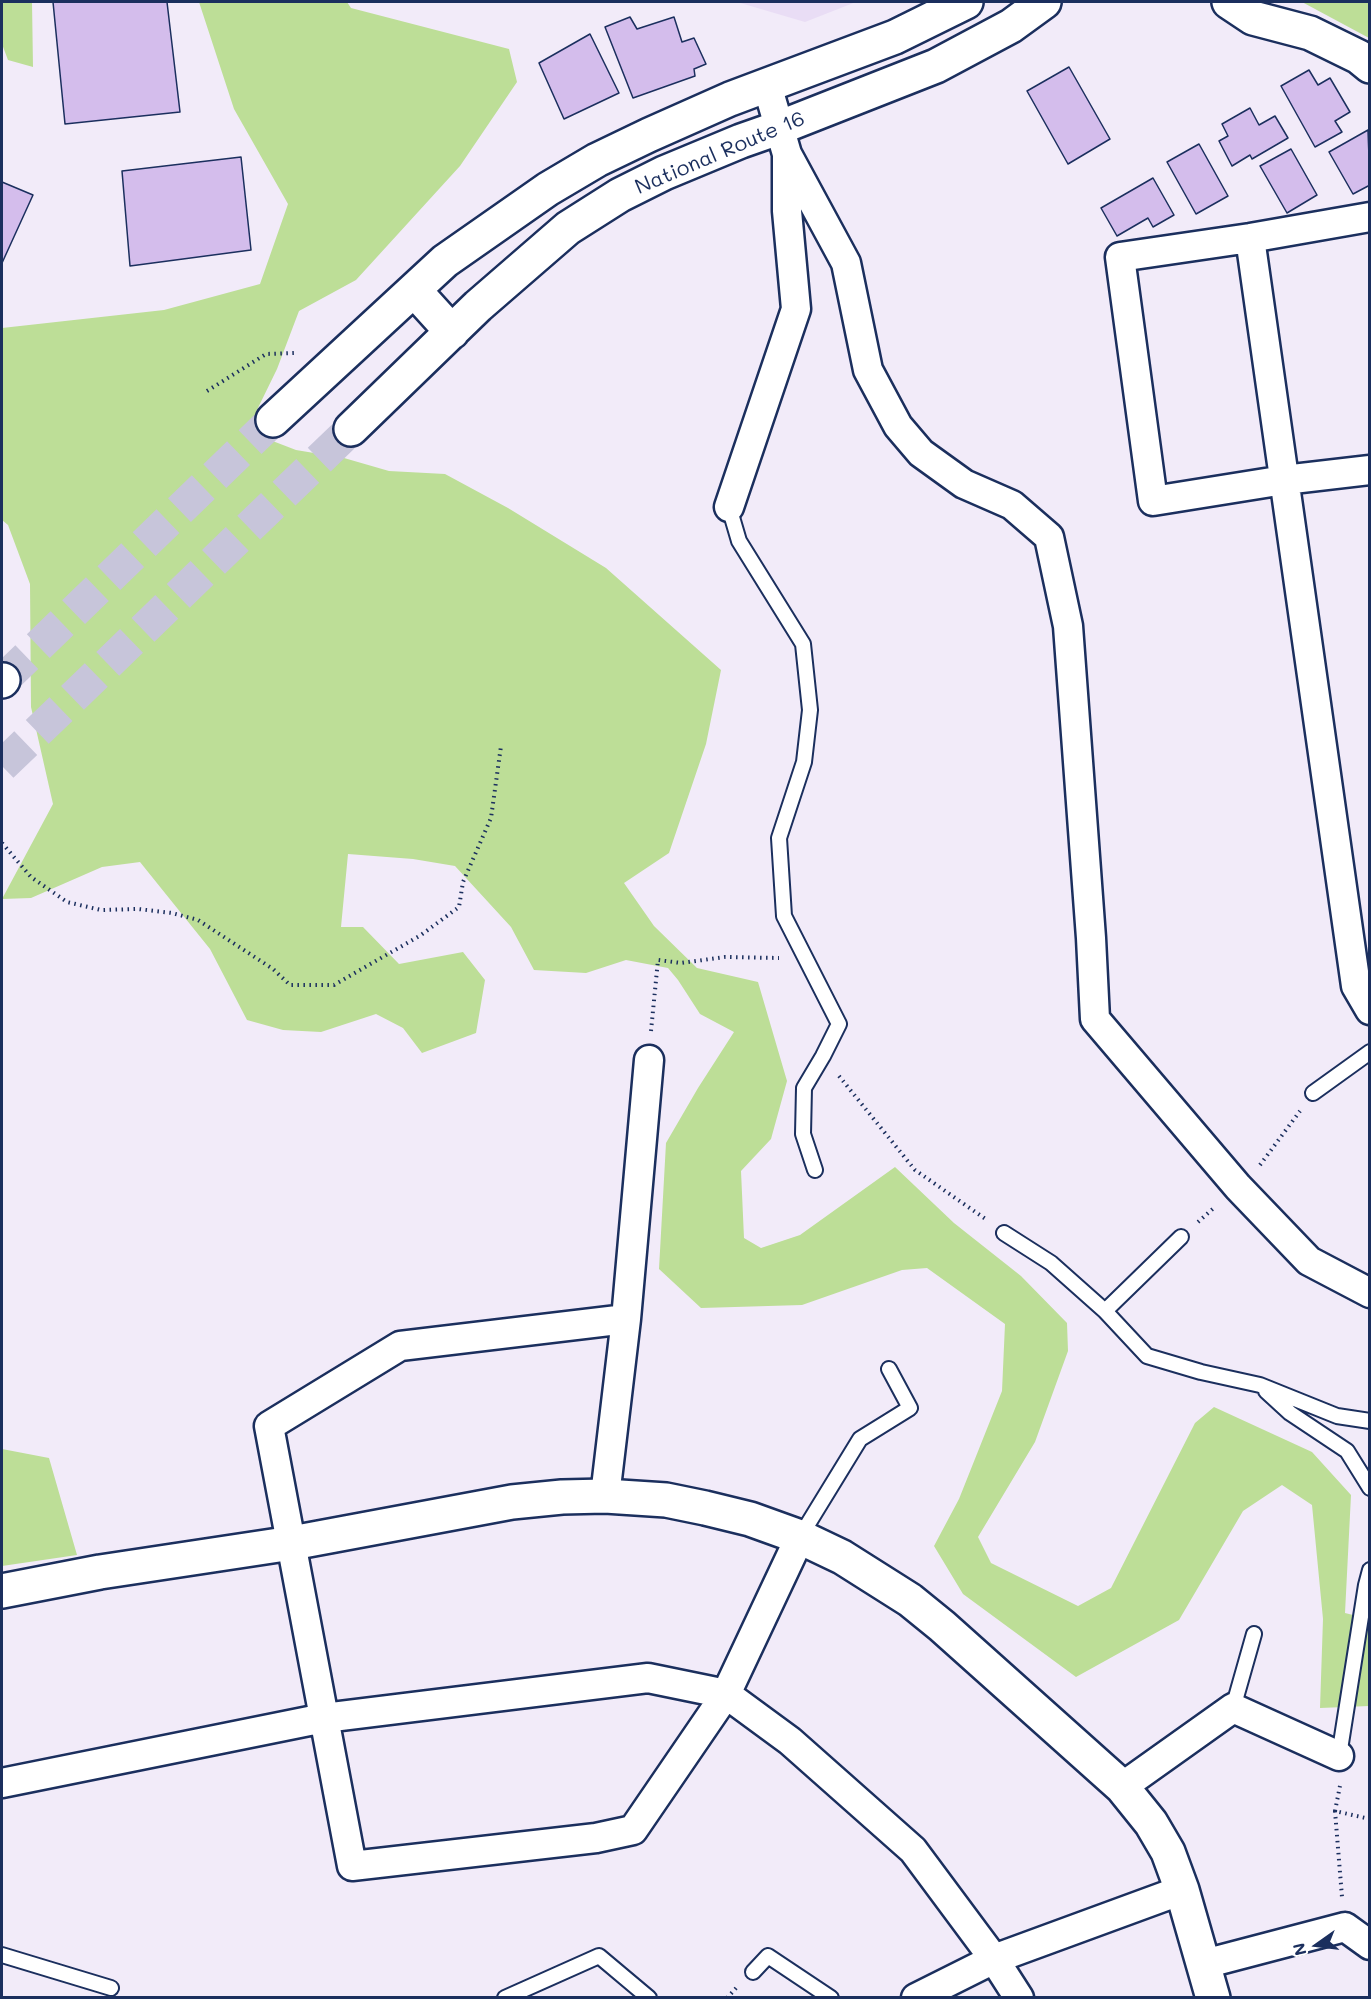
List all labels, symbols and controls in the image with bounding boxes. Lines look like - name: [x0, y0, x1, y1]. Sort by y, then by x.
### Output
- street label: National Route 16: [631, 106, 809, 200]
- north arrow: [1287, 1915, 1347, 1975]
- text: N: [1287, 1941, 1311, 1958]

